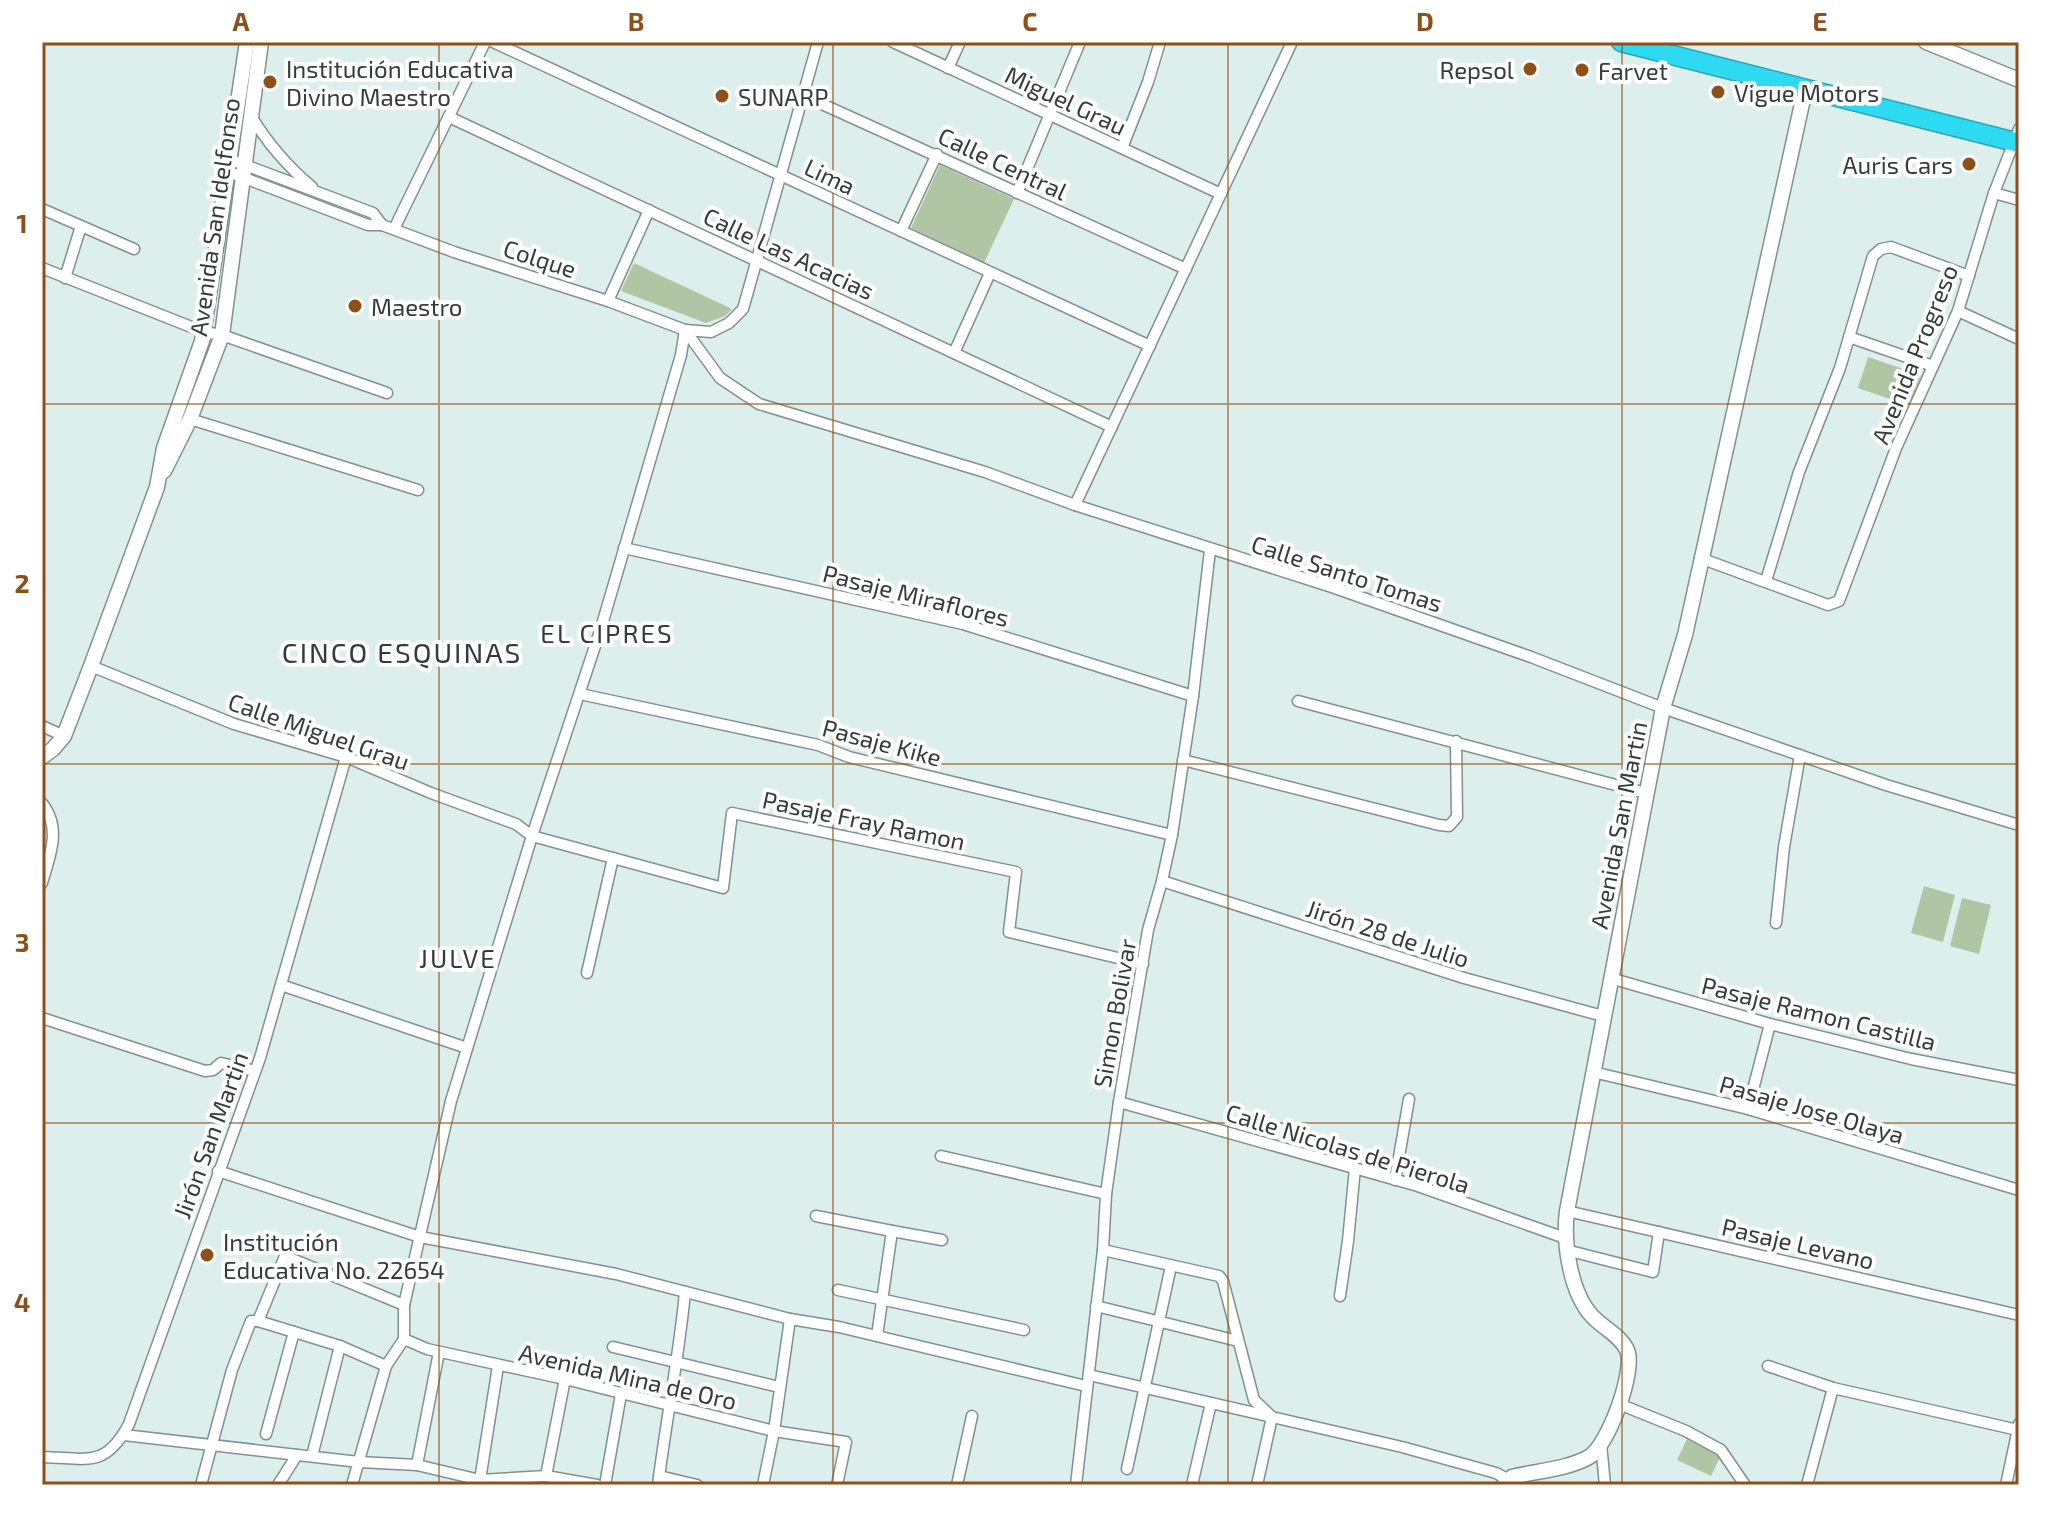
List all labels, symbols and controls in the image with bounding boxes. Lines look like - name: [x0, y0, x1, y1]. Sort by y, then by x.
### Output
- text: A: [233, 5, 250, 36]
- text: B: [628, 5, 644, 36]
- text: C: [1022, 5, 1038, 36]
- text: D: [1416, 5, 1434, 36]
- text: E: [1812, 5, 1828, 36]
- place label: Institución Educativa Divino Maestro: [286, 54, 514, 111]
- place label: Repsol: [1440, 55, 1514, 84]
- place label: Farvet: [1598, 56, 1668, 85]
- street label: Miguel Grau: [1001, 59, 1131, 141]
- marker: Repsol: [1521, 60, 1539, 78]
- marker: Farvet: [1573, 61, 1591, 79]
- marker: Institución Educativa Divino Maestro: [261, 73, 279, 91]
- place label: Vigue Motors: [1734, 78, 1879, 107]
- place label: SUNARP: [738, 82, 828, 111]
- marker: Vigue Motors: [1709, 83, 1727, 101]
- marker: SUNARP: [713, 87, 731, 105]
- street label: Avenida San Idelfonso: [183, 96, 245, 338]
- street label: Calle Central: [934, 120, 1072, 206]
- place label: Auris Cars: [1843, 150, 1953, 179]
- street label: Lima: [800, 152, 860, 200]
- marker: Auris Cars: [1960, 155, 1978, 173]
- street label: Calle Las Acacias: [699, 201, 879, 305]
- text: 1: [16, 207, 28, 238]
- street label: Colque: [500, 233, 580, 283]
- street label: Avenida Progreso: [1865, 260, 1963, 448]
- place label: Maestro: [371, 292, 462, 321]
- marker: Maestro: [346, 297, 364, 315]
- street label: Calle Santo Tomas: [1248, 528, 1446, 618]
- street label: Pasaje Miraflores: [820, 558, 1012, 632]
- text: 2: [14, 567, 30, 598]
- district label: EL CIPRES: [540, 617, 674, 648]
- district label: CINCO ESQUINAS: [282, 635, 522, 669]
- street label: Calle Miguel Grau: [225, 686, 413, 776]
- street label: Pasaje Kike: [819, 712, 945, 772]
- street label: Avenida San Martin: [1584, 719, 1652, 931]
- street label: Pasaje Fray Ramon: [760, 784, 968, 856]
- street label: Jirón 28 de Julio: [1303, 893, 1473, 973]
- text: 3: [15, 926, 29, 957]
- street label: Simon Bolivar: [1087, 936, 1141, 1090]
- district label: JULVE: [419, 942, 497, 973]
- street label: Pasaje Ramon Castilla: [1699, 970, 1939, 1056]
- street label: Jirón San Martin: [166, 1048, 254, 1222]
- street label: Pasaje Jose Olaya: [1716, 1069, 1908, 1149]
- street label: Calle Nicolas de Pierola: [1223, 1097, 1473, 1199]
- street label: Pasaje Levano: [1719, 1211, 1877, 1275]
- place label: Institución Educativa No. 22654: [223, 1227, 445, 1284]
- marker: Institución Educativa No. 22654: [198, 1246, 216, 1264]
- text: 4: [14, 1286, 30, 1317]
- street label: Avenida Mina de Oro: [516, 1337, 740, 1415]

